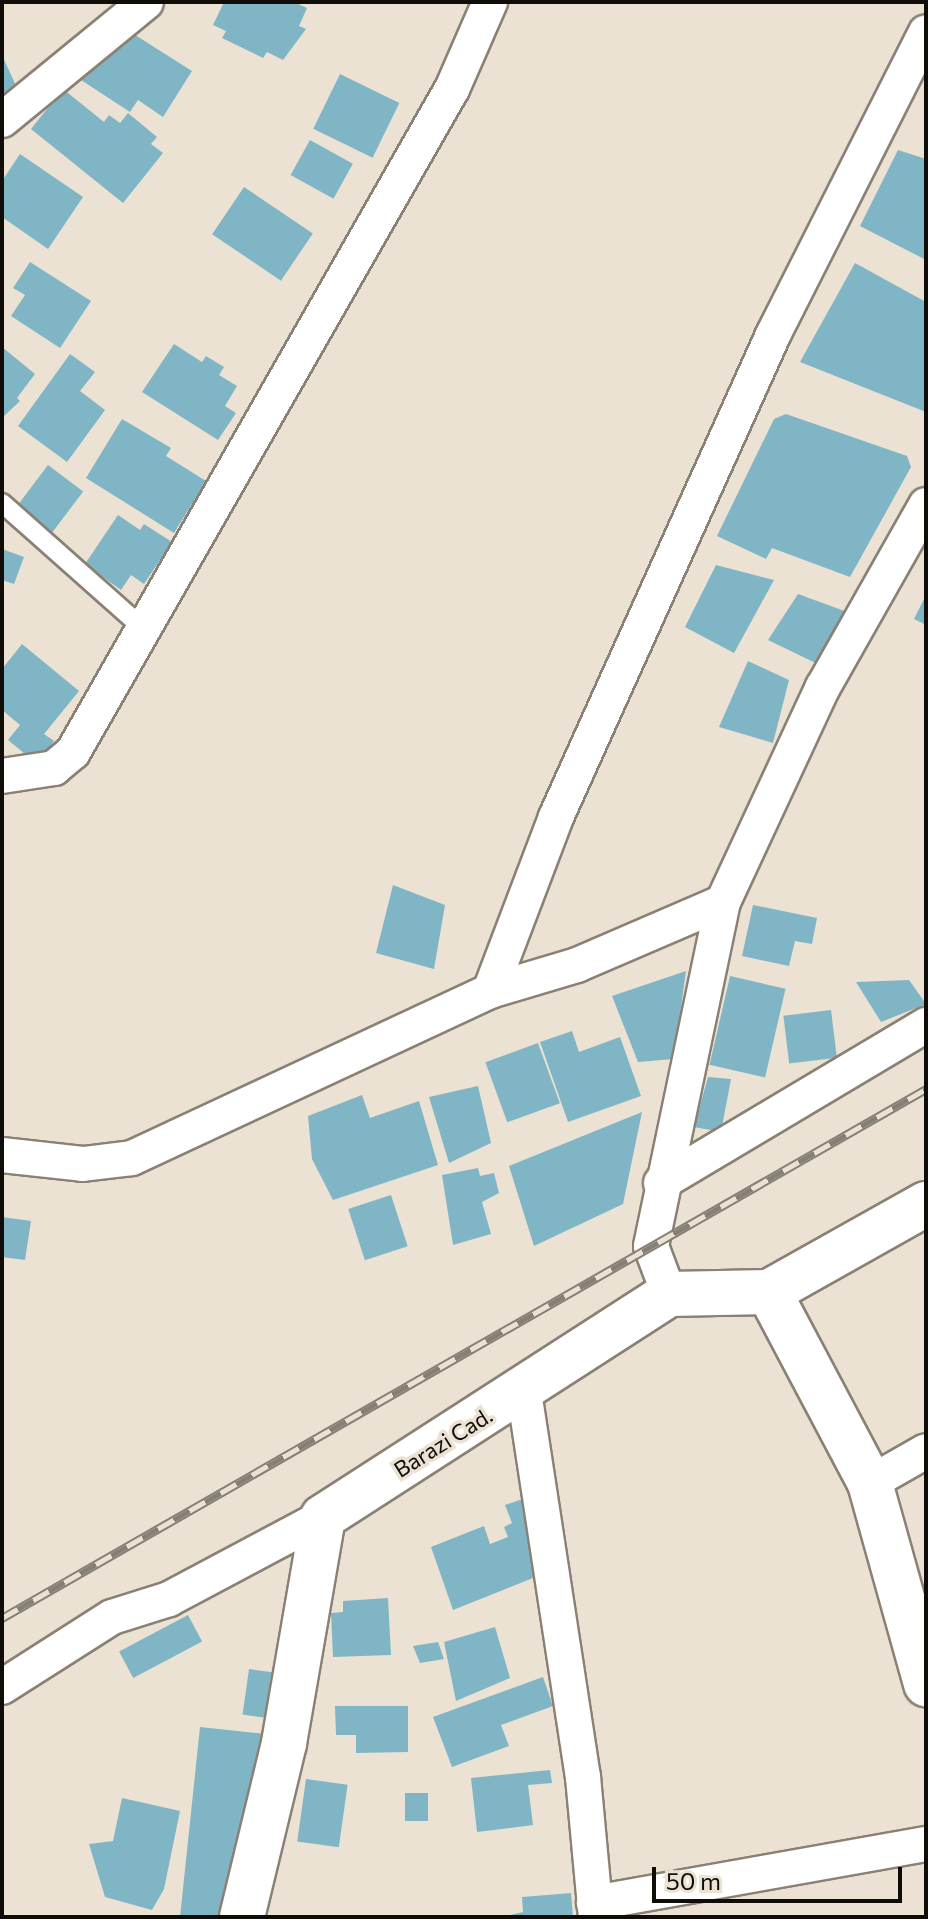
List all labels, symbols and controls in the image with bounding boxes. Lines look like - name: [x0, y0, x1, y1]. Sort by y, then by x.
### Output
- street label: Barazi Cad.: [389, 1401, 497, 1483]
- scale bar: [656, 1851, 906, 1901]
- text: 50 m: [666, 1866, 721, 1895]

